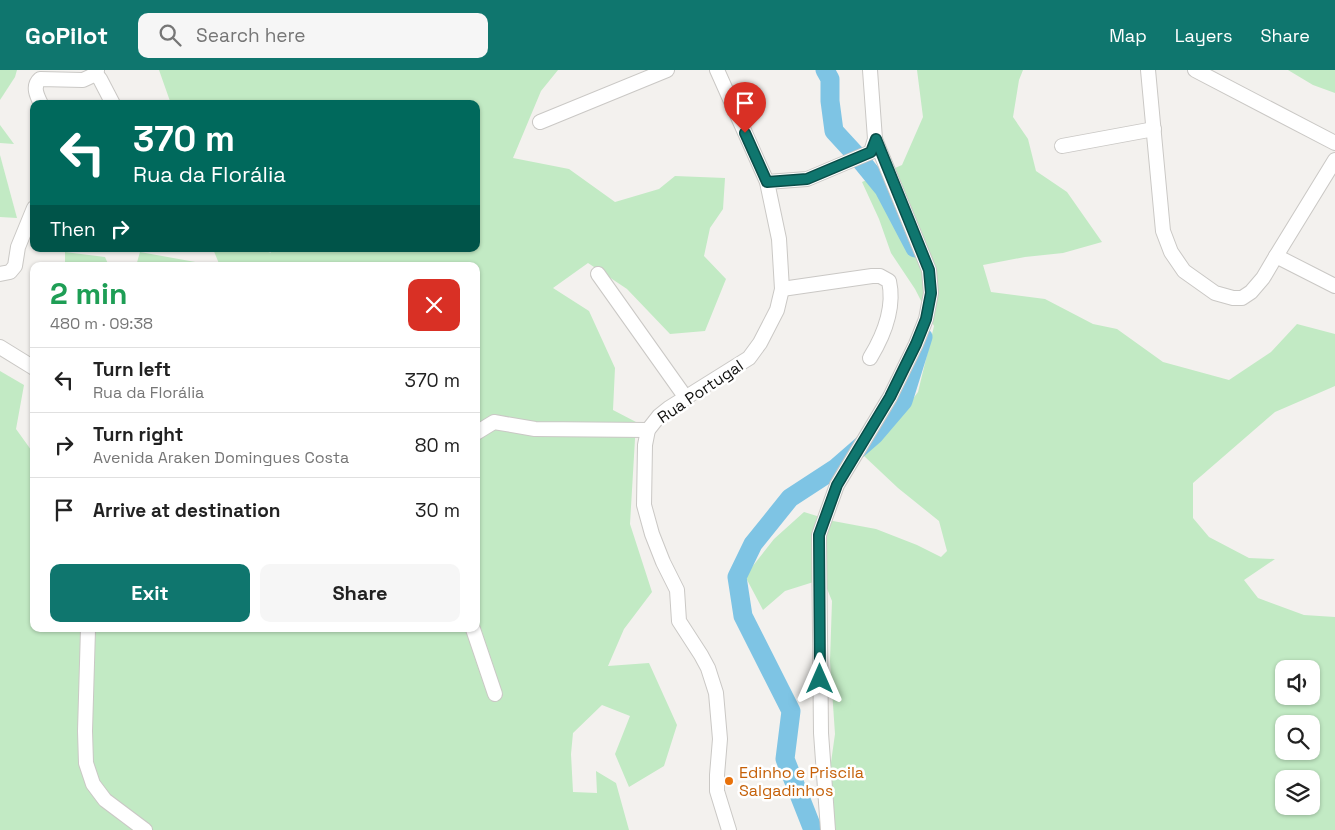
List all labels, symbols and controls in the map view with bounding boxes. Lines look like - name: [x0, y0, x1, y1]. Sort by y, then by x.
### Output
- search box: [138, 13, 488, 58]
- text: GoPilot: [25, 20, 108, 51]
- icon: search: [156, 21, 184, 49]
- text: Search here: [196, 23, 306, 48]
- text: Map: [1109, 24, 1147, 47]
- text: Layers: [1175, 24, 1232, 47]
- text: Share: [1260, 24, 1310, 47]
- pin: [724, 82, 766, 133]
- icon: arrive: [731, 89, 759, 117]
- text: 370 m: [133, 117, 235, 161]
- icon: left: [50, 120, 115, 185]
- text: Rua da Florália: [133, 160, 286, 188]
- icon: right: [106, 215, 134, 243]
- text: Then: [50, 217, 96, 242]
- text: 2 min: [50, 274, 128, 313]
- button: close: [408, 279, 460, 331]
- text: 480 m · 09:38: [50, 313, 153, 334]
- street label: Rua Portugal: [653, 355, 747, 428]
- text: Turn left: [93, 357, 171, 382]
- icon: left: [50, 366, 78, 394]
- text: 370 m: [405, 368, 460, 393]
- text: Rua da Florália: [93, 382, 204, 403]
- text: Turn right: [93, 422, 183, 447]
- icon: right: [50, 431, 78, 459]
- text: 80 m: [415, 433, 460, 458]
- text: Avenida Araken Domingues Costa: [93, 447, 349, 468]
- icon: arrive: [50, 496, 78, 524]
- text: Arrive at destination: [93, 498, 281, 523]
- text: 30 m: [415, 498, 460, 523]
- button: Exit: [50, 564, 250, 622]
- button: Share: [260, 564, 460, 622]
- position arrow: [793, 652, 845, 704]
- map controls: [1275, 660, 1320, 815]
- button: sound: [1275, 660, 1320, 705]
- button: search: [1275, 715, 1320, 760]
- place label: Edinho e Priscila Salgadinhos: [739, 762, 864, 801]
- button: layers: [1275, 770, 1320, 815]
- marker: Edinho e Priscila Salgadinhos: [723, 775, 735, 787]

